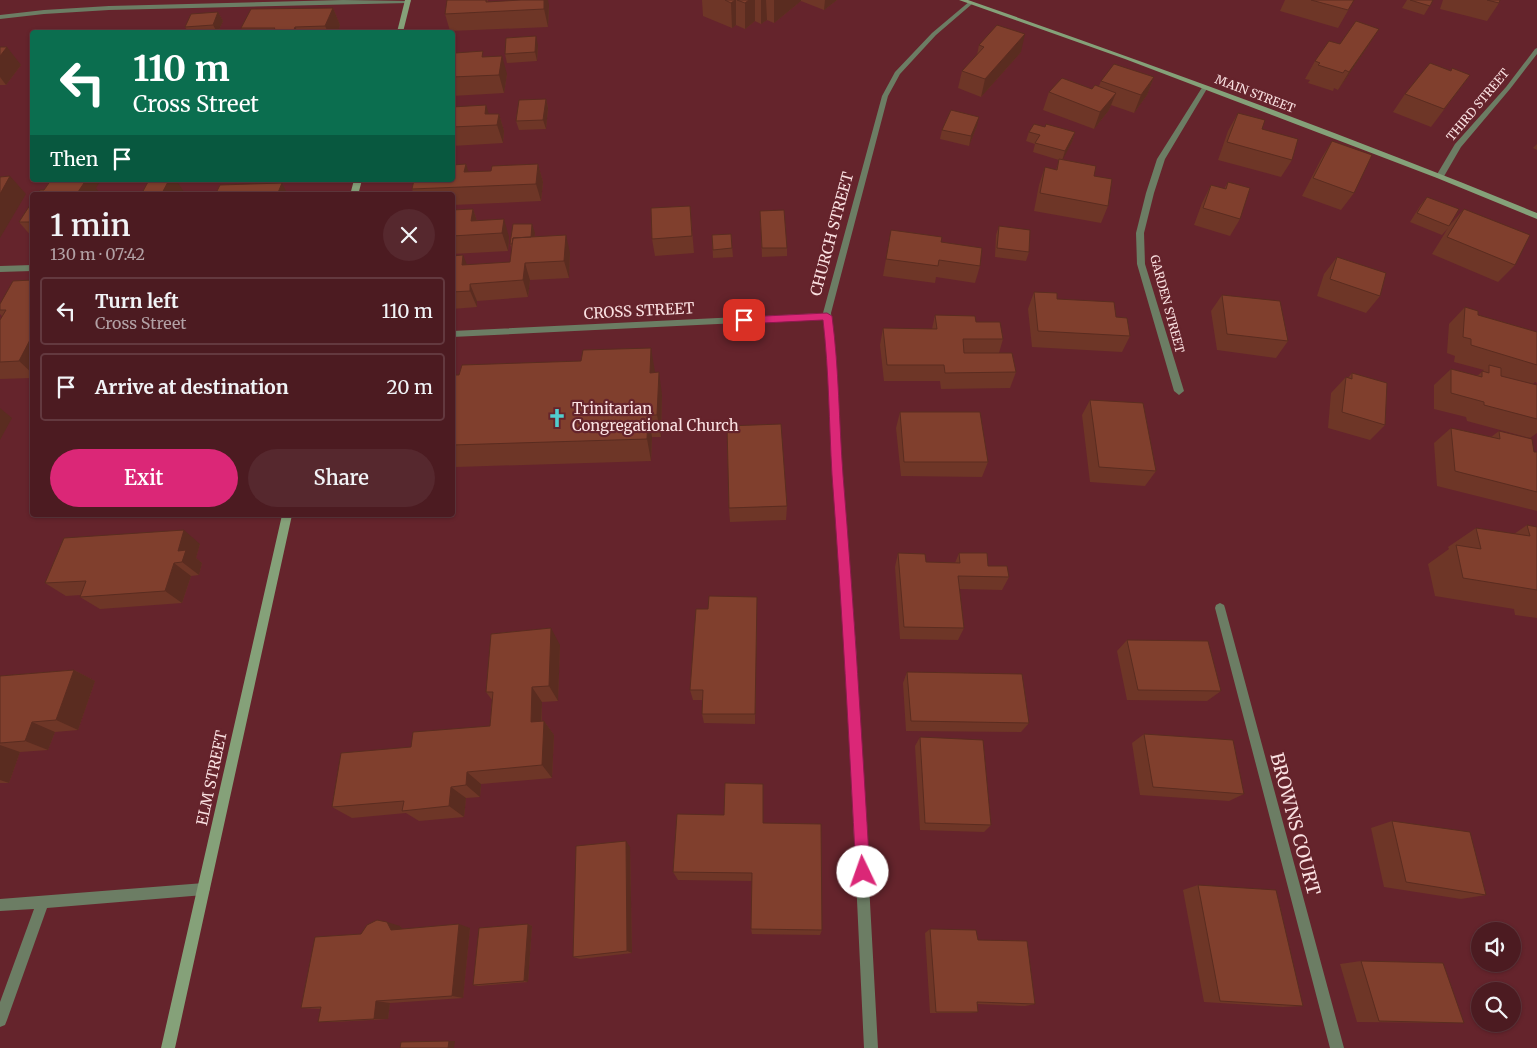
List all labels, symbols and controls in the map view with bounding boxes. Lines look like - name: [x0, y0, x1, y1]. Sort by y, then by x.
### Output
- text: 110 m: [133, 47, 230, 91]
- icon: left: [50, 50, 115, 115]
- street label: THIRD STREET: [1443, 65, 1513, 144]
- street label: MAIN STREET: [1213, 71, 1298, 116]
- text: Cross Street: [133, 90, 259, 118]
- icon: arrive: [108, 145, 136, 173]
- text: Then: [50, 147, 98, 171]
- street label: CHURCH STREET: [806, 169, 857, 298]
- text: 1 min: [50, 206, 131, 244]
- button: close: [383, 209, 435, 261]
- text: 130 m · 07:42: [50, 244, 145, 264]
- street label: GARDEN STREET: [1147, 253, 1188, 355]
- text: Turn left: [95, 289, 179, 313]
- icon: left: [52, 297, 80, 325]
- street label: CROSS STREET: [583, 298, 695, 323]
- text: 110 m: [382, 299, 433, 323]
- pin: [723, 299, 765, 341]
- icon: arrive: [730, 306, 758, 334]
- text: Cross Street: [95, 313, 187, 333]
- icon: arrive: [52, 373, 80, 401]
- text: Arrive at destination: [95, 375, 289, 399]
- text: 20 m: [386, 375, 433, 399]
- place label: Trinitarian Congregational Church: [572, 399, 739, 435]
- church icon: Trinitarian Congregational Church: [546, 407, 568, 429]
- button: Exit: [50, 449, 238, 507]
- button: Share: [248, 449, 435, 507]
- street label: ELM STREET: [192, 728, 231, 827]
- street label: BROWNS COURT: [1265, 750, 1326, 898]
- position arrow: [836, 845, 888, 897]
- map controls: [1471, 922, 1521, 1032]
- button: sound: [1471, 922, 1521, 972]
- button: search: [1471, 982, 1521, 1032]

